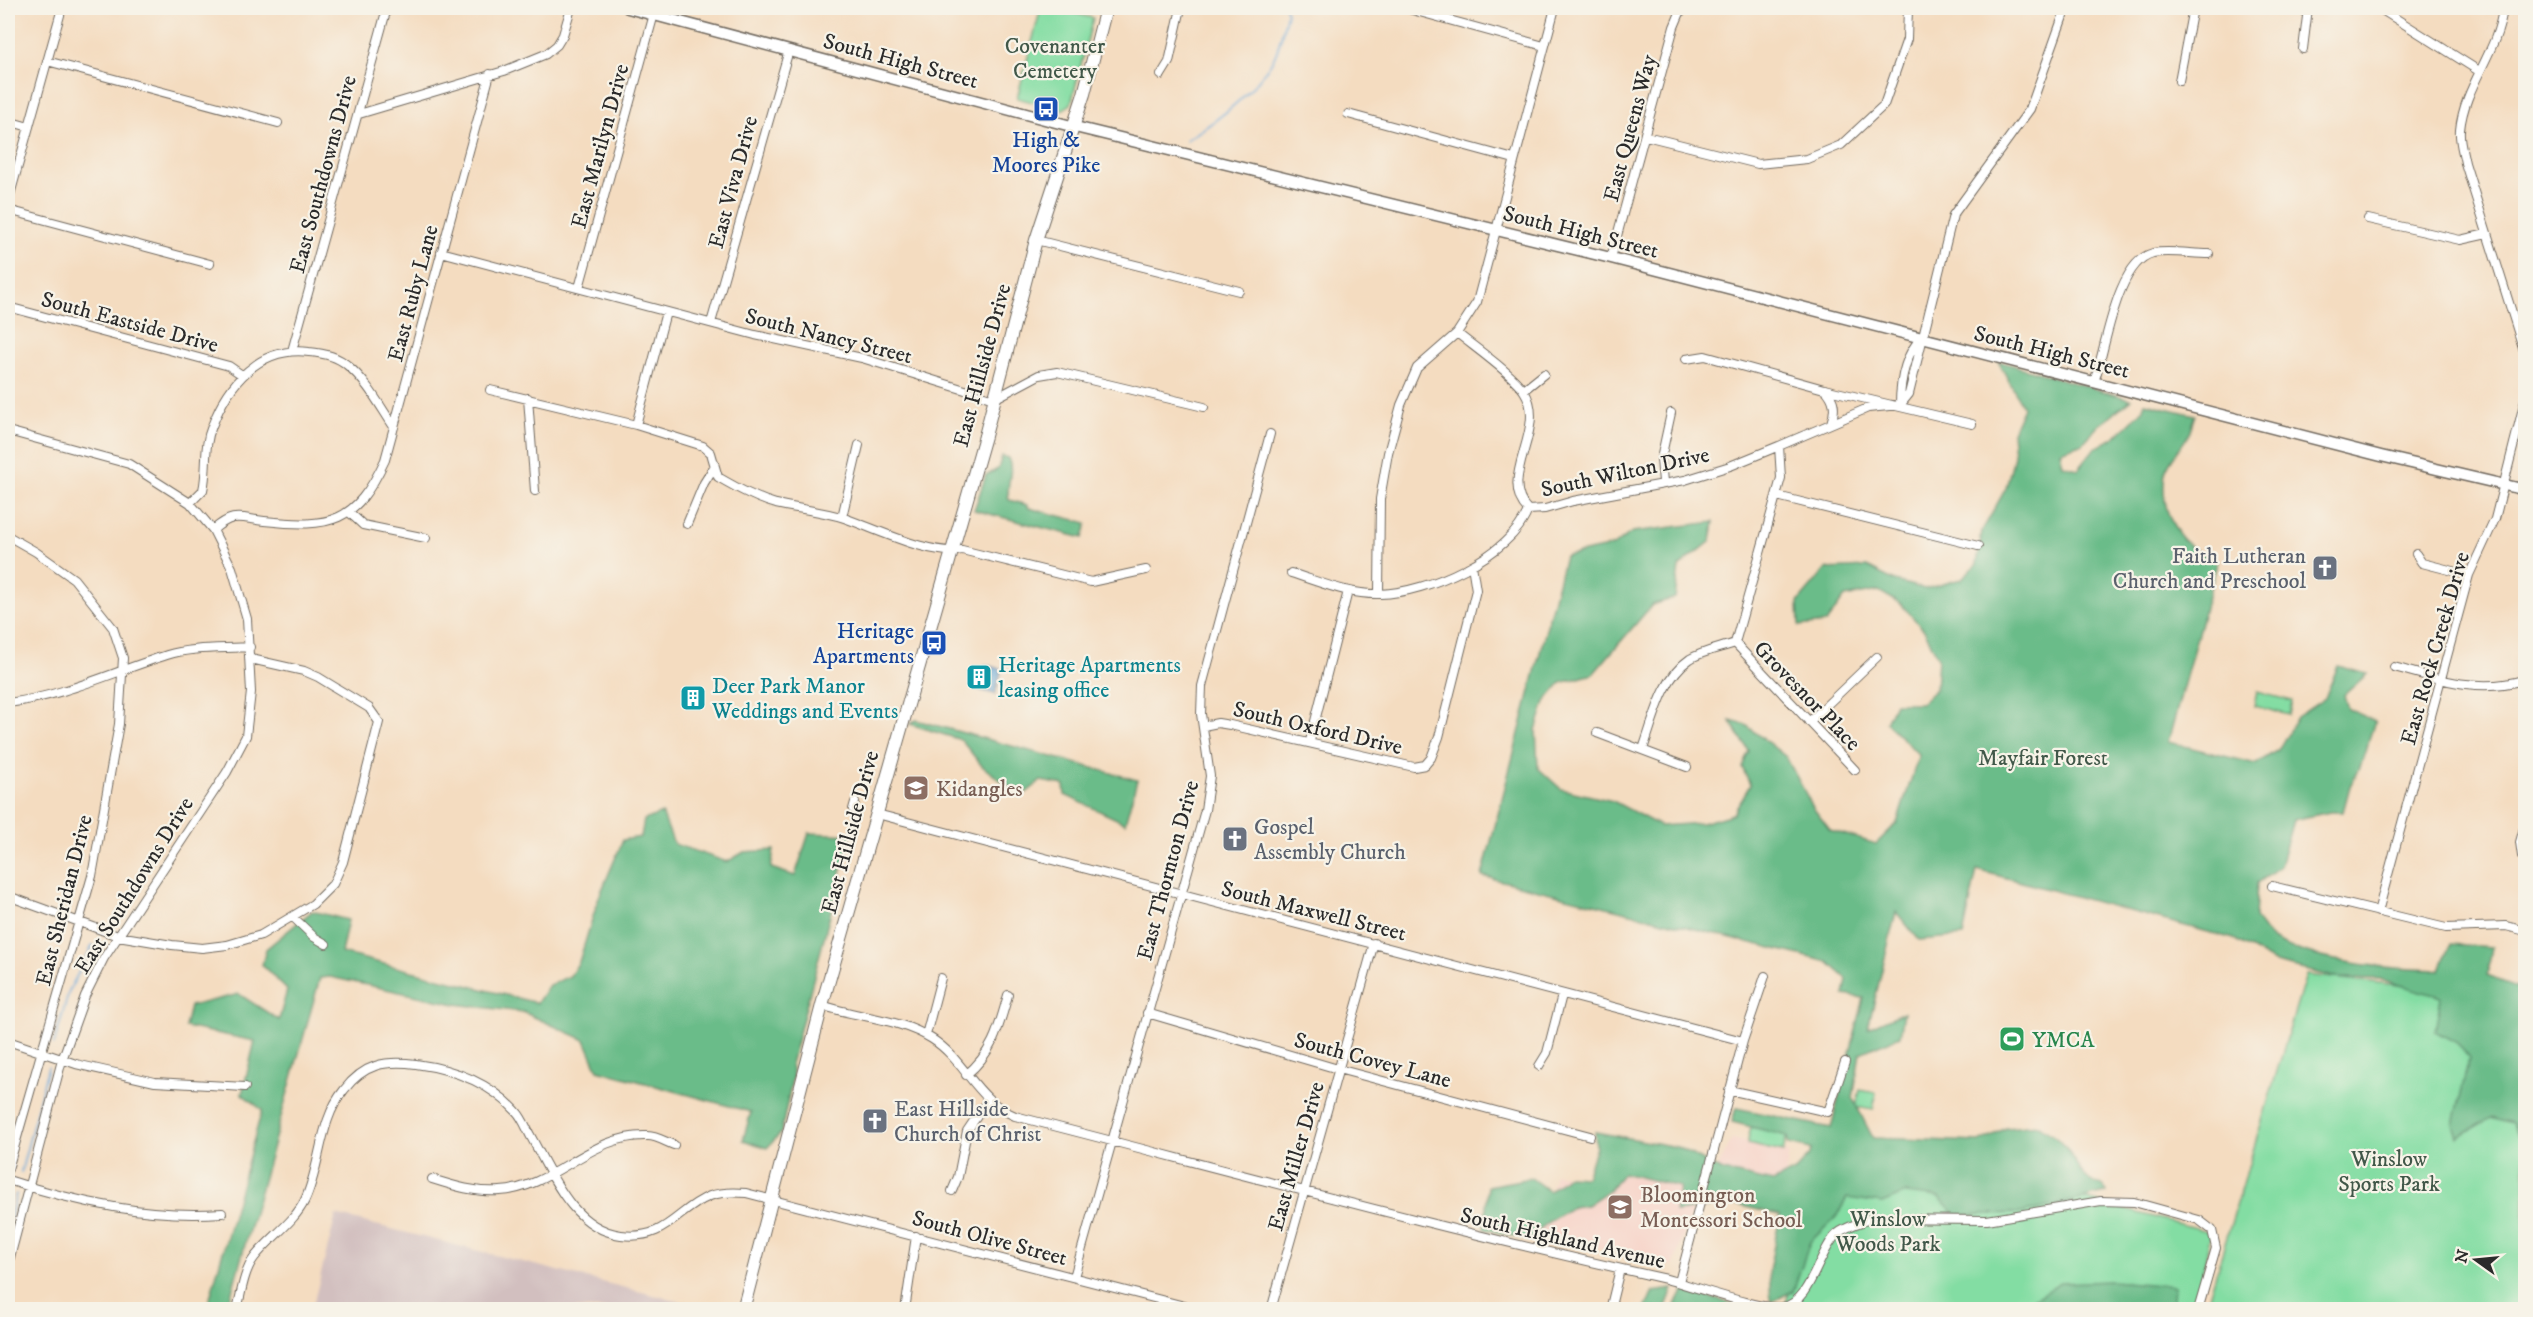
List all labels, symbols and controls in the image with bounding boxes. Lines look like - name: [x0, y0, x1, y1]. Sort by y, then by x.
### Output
- street label: South High Street: [820, 28, 981, 95]
- park label: Covenanter Cemetery: [1005, 33, 1106, 85]
- street label: East Queens Way: [1598, 51, 1663, 205]
- street label: East Marilyn Drive: [565, 61, 635, 232]
- street label: East Southdowns Drive: [284, 73, 363, 276]
- bus stop icon: High & Moores Pike: [1031, 94, 1061, 124]
- street label: East Viva Drive: [703, 113, 764, 252]
- place label: High & Moores Pike: [992, 127, 1100, 179]
- street label: South High Street: [1500, 200, 1661, 265]
- street label: East Ruby Lane: [382, 222, 445, 365]
- street label: East Hillside Drive: [948, 281, 1017, 450]
- street label: South Eastside Drive: [38, 286, 221, 359]
- street label: South Nancy Street: [742, 303, 915, 370]
- street label: South High Street: [1971, 320, 2132, 385]
- street label: South Wilton Drive: [1539, 441, 1712, 503]
- place label: Faith Lutheran Church and Preschool: [2113, 543, 2306, 595]
- street label: East Rock Creek Drive: [2395, 549, 2476, 748]
- church icon: Faith Lutheran Church and Preschool: [2310, 553, 2340, 583]
- place label: Heritage Apartments: [813, 618, 914, 670]
- bus stop icon: Heritage Apartments: [919, 628, 949, 658]
- street label: Grovesnor Place: [1748, 635, 1866, 757]
- place label: Heritage Apartments leasing office: [998, 652, 1181, 704]
- building icon: Heritage Apartments leasing office: [964, 662, 994, 692]
- place label: Deer Park Manor Weddings and Events: [711, 673, 898, 725]
- building icon: Deer Park Manor Weddings and Events: [678, 683, 708, 713]
- street label: South Oxford Drive: [1230, 696, 1405, 761]
- park label: Mayfair Forest: [1978, 745, 2108, 772]
- street label: East Hillside Drive: [816, 748, 885, 917]
- school or university icon: Kidangles: [901, 773, 931, 803]
- place label: Kidangles: [936, 776, 1023, 803]
- street label: East Thornton Drive: [1131, 777, 1205, 963]
- street label: East Southdowns Drive: [69, 792, 200, 979]
- street label: East Sheridan Drive: [30, 812, 99, 989]
- place label: Gospel Assembly Church: [1254, 814, 1406, 866]
- church icon: Gospel Assembly Church: [1220, 824, 1250, 854]
- street label: South Maxwell Street: [1218, 875, 1409, 947]
- sports icon: YMCA: [1997, 1024, 2027, 1054]
- street label: South Covey Lane: [1291, 1027, 1454, 1094]
- place label: YMCA: [2032, 1027, 2095, 1054]
- street label: East Miller Drive: [1262, 1079, 1331, 1234]
- place label: East Hillside Church of Christ: [894, 1096, 1041, 1148]
- church icon: East Hillside Church of Christ: [860, 1106, 890, 1136]
- park label: Winslow Sports Park: [2338, 1146, 2440, 1198]
- place label: Bloomington Montessori School: [1640, 1182, 1803, 1234]
- school or university icon: Bloomington Montessori School: [1605, 1192, 1635, 1222]
- street label: South Highland Avenue: [1458, 1202, 1668, 1275]
- street label: South Olive Street: [909, 1205, 1070, 1272]
- park label: Winslow Woods Park: [1835, 1206, 1940, 1258]
- north arrow: [2446, 1230, 2506, 1290]
- text: N: [2451, 1247, 2474, 1265]

